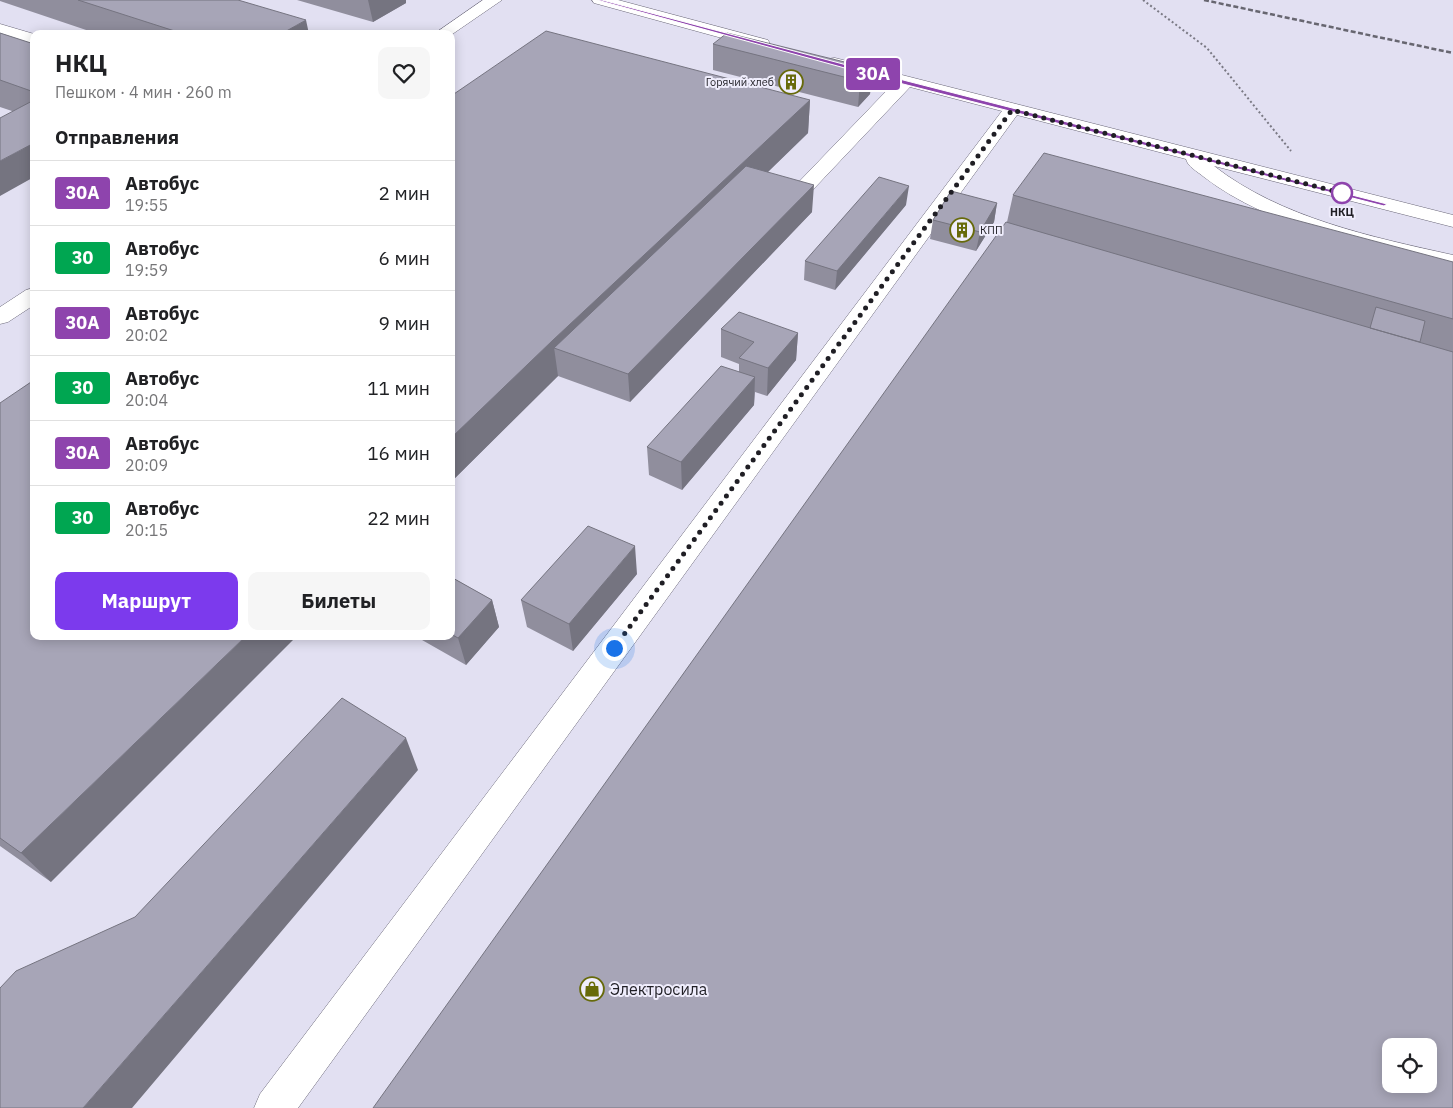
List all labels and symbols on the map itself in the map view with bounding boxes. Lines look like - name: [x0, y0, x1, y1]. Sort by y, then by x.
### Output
- line badge: 30А: [844, 58, 902, 90]
- building icon: Горячий хлеб: [778, 69, 804, 95]
- place label: Горячий хлеб: [706, 75, 774, 89]
- marker: НКЦ: [1331, 182, 1353, 204]
- place label: НКЦ: [1330, 205, 1354, 219]
- building icon: КПП: [949, 217, 975, 243]
- place label: КПП: [980, 223, 1003, 237]
- your location: [602, 636, 627, 661]
- shop icon: Электросила: [579, 976, 605, 1002]
- place label: Электросила: [610, 979, 708, 999]

